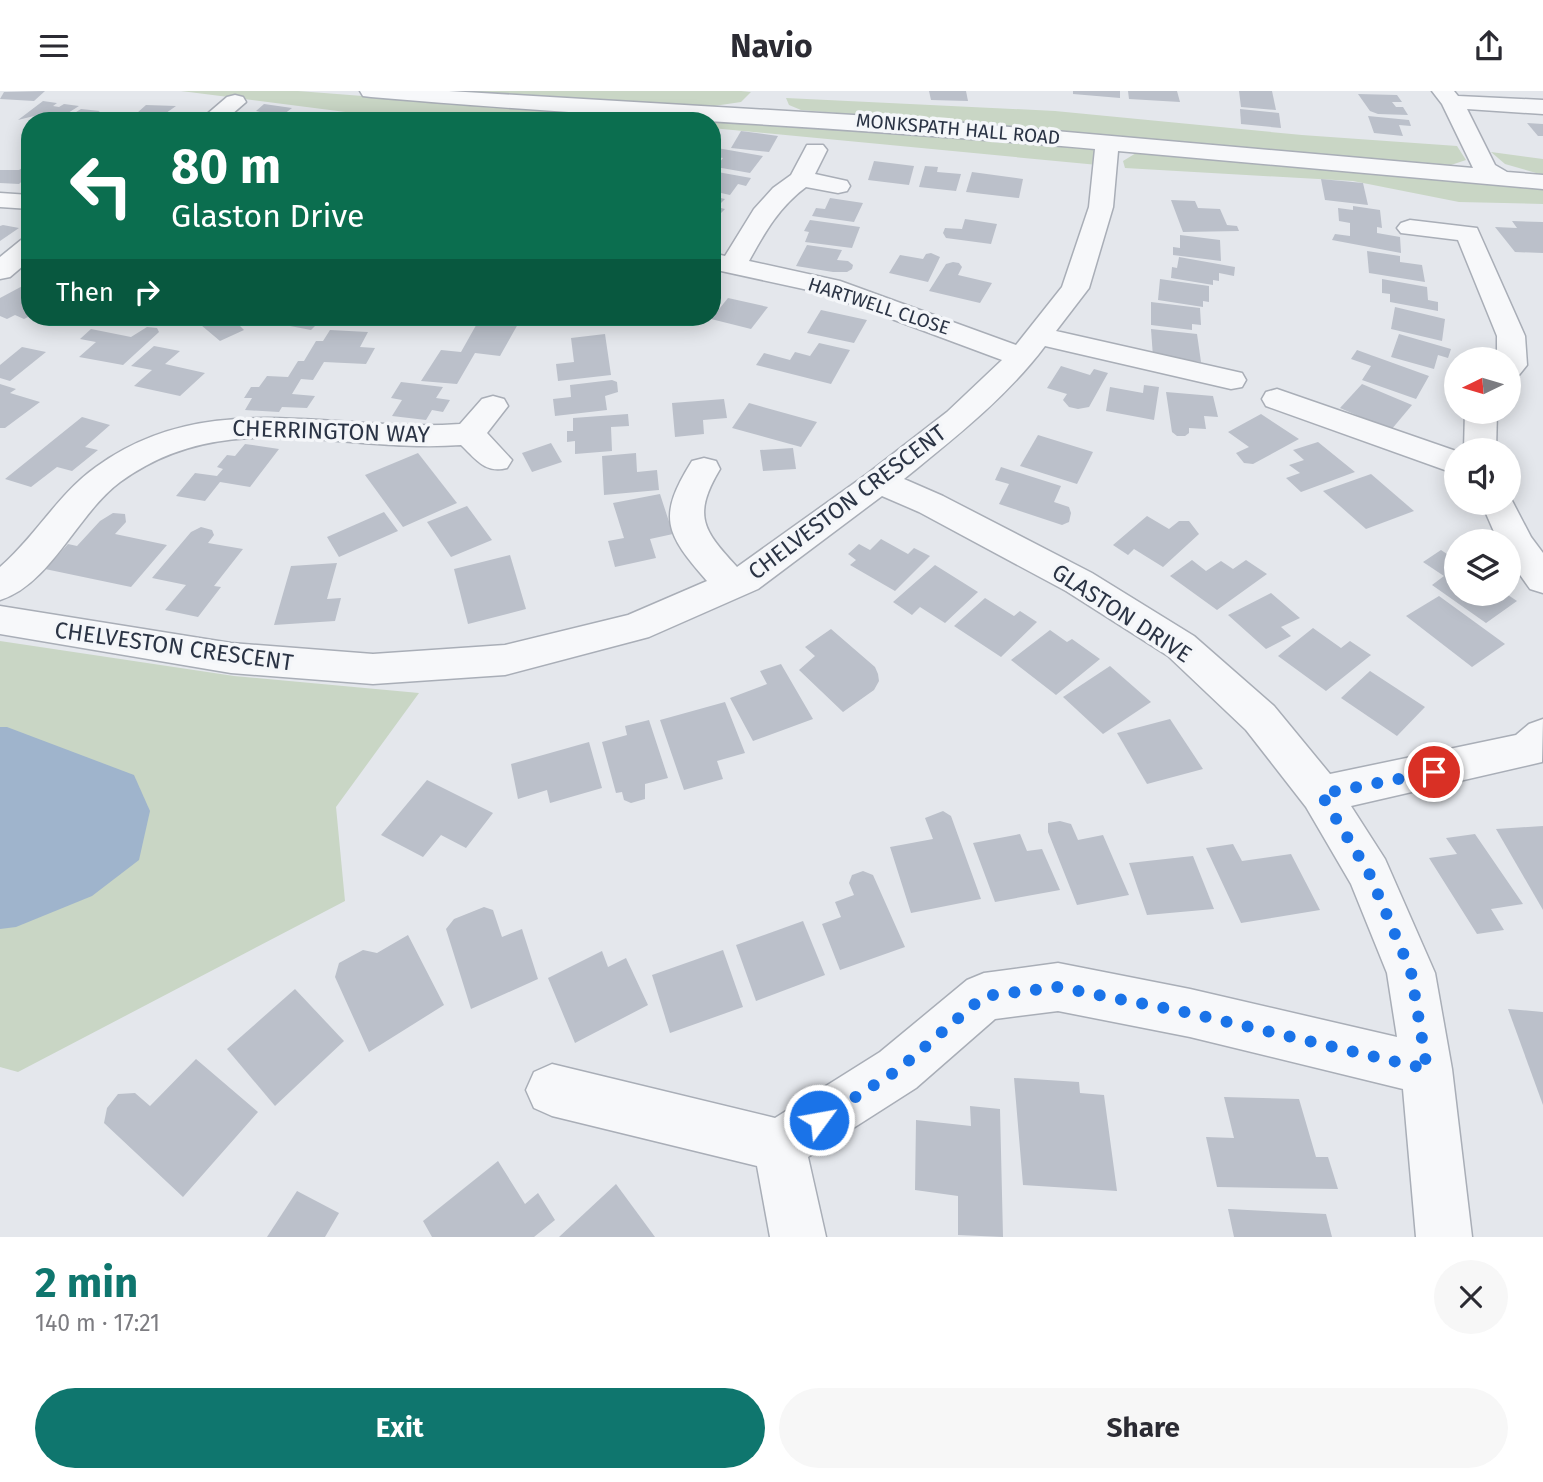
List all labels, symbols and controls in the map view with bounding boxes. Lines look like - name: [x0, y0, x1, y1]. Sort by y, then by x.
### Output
- icon: menu: [35, 27, 73, 65]
- text: Navio: [730, 27, 813, 65]
- icon: share: [1470, 27, 1508, 65]
- street label: MONKSPATH HALL ROAD: [855, 109, 1061, 149]
- text: 80 m: [171, 137, 281, 196]
- icon: left: [56, 140, 147, 231]
- text: Glaston Drive: [171, 197, 364, 235]
- street label: HARTWELL CLOSE: [805, 272, 953, 340]
- icon: right: [128, 273, 166, 311]
- text: Then: [56, 277, 114, 308]
- north arrow: [1444, 347, 1521, 423]
- map controls: [1444, 347, 1521, 606]
- street label: CHERRINGTON WAY: [232, 414, 431, 448]
- street label: CHELVESTON CRESCENT: [743, 418, 951, 586]
- button: sound: [1444, 438, 1521, 515]
- button: layers: [1444, 529, 1521, 606]
- street label: GLASTON DRIVE: [1047, 558, 1197, 668]
- street label: CHELVESTON CRESCENT: [53, 615, 295, 677]
- pin: [1404, 742, 1464, 802]
- icon: arrive: [1415, 753, 1453, 791]
- position arrow: [782, 1083, 856, 1157]
- text: 2 min: [35, 1258, 138, 1308]
- button: close: [1434, 1260, 1508, 1334]
- text: 140 m · 17:21: [35, 1309, 160, 1337]
- button: Exit: [35, 1388, 765, 1468]
- button: Share: [779, 1388, 1508, 1468]

